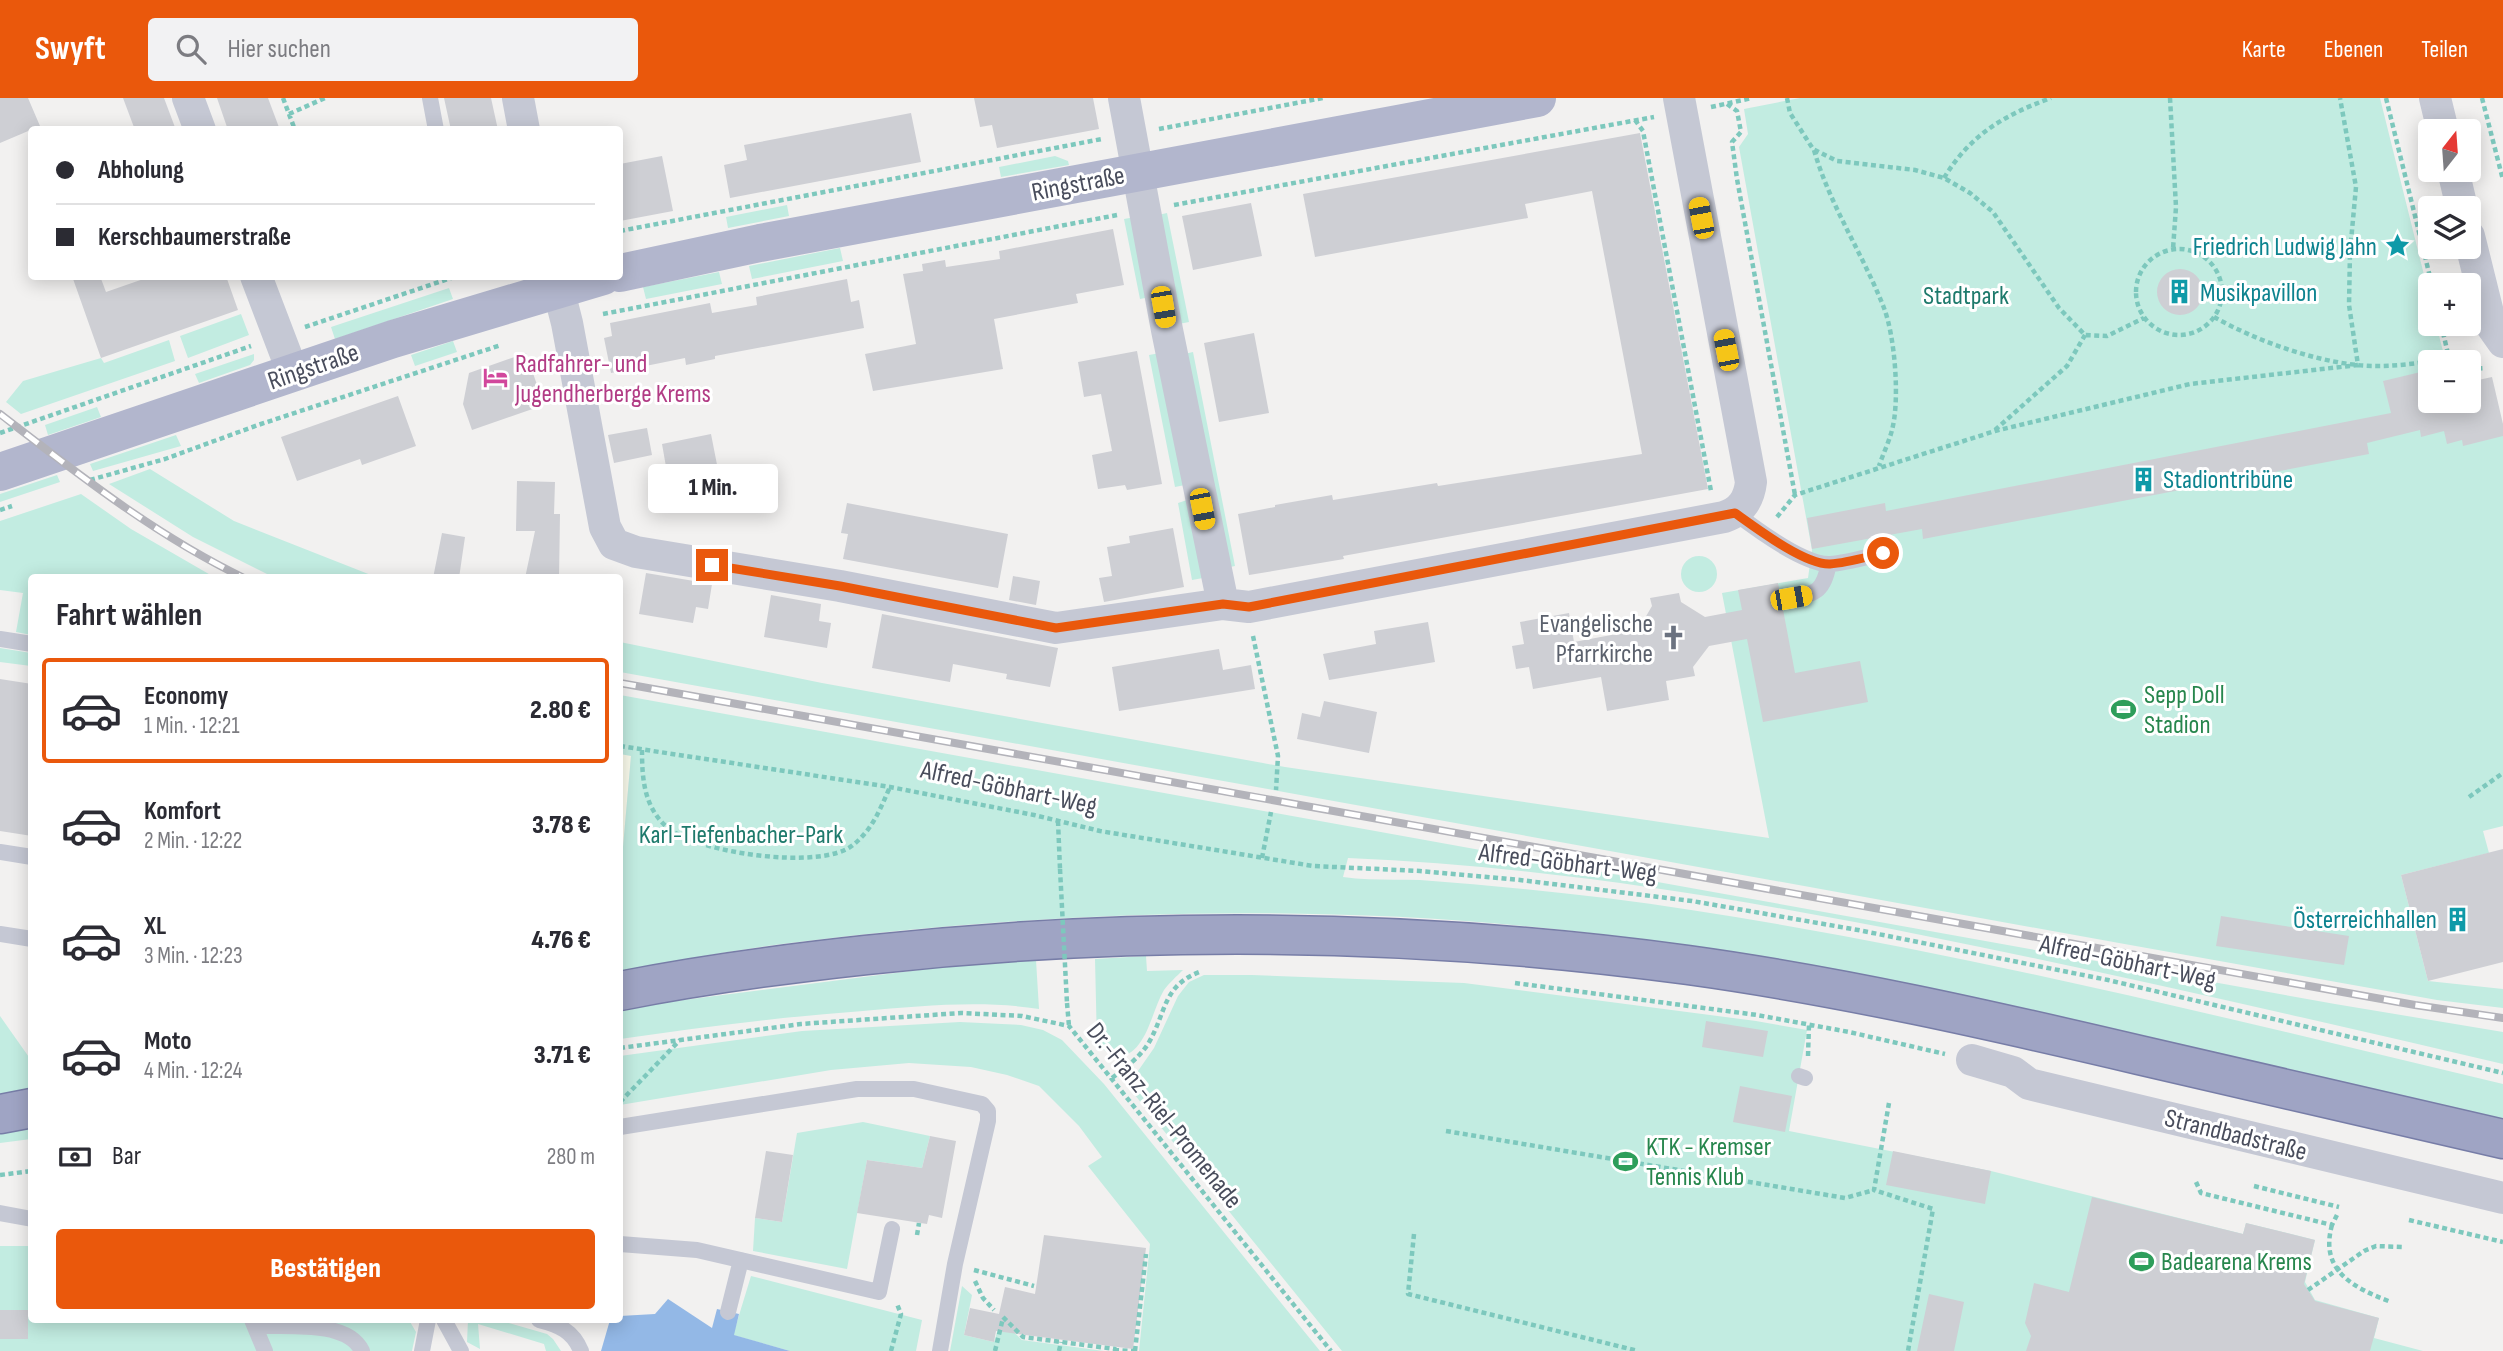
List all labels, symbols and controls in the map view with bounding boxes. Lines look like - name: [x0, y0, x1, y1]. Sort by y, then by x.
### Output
- search box: [148, 18, 638, 81]
- text: Swyft: [35, 29, 106, 69]
- icon: search: [172, 30, 210, 68]
- text: Hier suchen: [228, 34, 331, 65]
- text: Karte: [2242, 35, 2286, 64]
- text: Ebenen: [2324, 35, 2383, 64]
- text: Teilen: [2421, 35, 2468, 64]
- north arrow: [2418, 119, 2482, 182]
- map controls: [2418, 119, 2481, 413]
- text: Abholung: [98, 155, 184, 186]
- street label: Ringstraße: [1029, 160, 1127, 209]
- car: [1687, 195, 1716, 241]
- button: layers: [2418, 196, 2481, 259]
- text: Kerschbaumerstraße: [98, 222, 291, 253]
- place label: Friedrich Ludwig Jahn: [2193, 232, 2377, 263]
- place icon: Friedrich Ludwig Jahn: [2383, 232, 2411, 260]
- button: +: [2418, 273, 2481, 336]
- building icon: Musikpavillon: [2166, 278, 2194, 306]
- place label: Musikpavillon: [2200, 278, 2317, 309]
- park label: Stadtpark: [1923, 281, 2009, 312]
- car: [1150, 284, 1177, 330]
- car: [1712, 327, 1741, 373]
- street label: Ringstraße: [264, 337, 363, 397]
- place label: Radfahrer- und Jugendherberge Krems: [514, 349, 711, 410]
- button: −: [2418, 350, 2481, 413]
- hotel icon: Radfahrer- und Jugendherberge Krems: [481, 364, 509, 392]
- callout: 1 Min.: [647, 463, 777, 512]
- building icon: Stadiontribüne: [2129, 465, 2157, 493]
- place label: Stadiontribüne: [2163, 465, 2293, 496]
- text: 1 Min.: [689, 474, 737, 502]
- car: [1188, 486, 1217, 532]
- route start: [1867, 537, 1899, 569]
- route end: [696, 549, 728, 581]
- car: [1769, 584, 1814, 612]
- text: Fahrt wählen: [56, 596, 202, 635]
- place label: Evangelische Pfarrkirche: [1539, 609, 1653, 670]
- church icon: Evangelische Pfarrkirche: [1659, 624, 1687, 652]
- icon: car: [60, 679, 123, 742]
- place label: Sepp Doll Stadion: [2144, 680, 2225, 741]
- text: Economy: [144, 681, 228, 712]
- text: 2.80 €: [530, 695, 591, 726]
- sports icon: Sepp Doll Stadion: [2110, 695, 2138, 723]
- text: 1 Min. · 12:21: [144, 712, 239, 740]
- street label: Alfred-Göbhart-Weg: [917, 754, 1100, 822]
- icon: car: [60, 794, 123, 857]
- text: Komfort: [144, 796, 221, 827]
- text: 3.78 €: [532, 810, 591, 841]
- park label: Karl-Tiefenbacher-Park: [639, 820, 843, 851]
- text: 2 Min. · 12:22: [144, 827, 242, 855]
- street label: Alfred-Göbhart-Weg: [1476, 837, 1659, 890]
- place label: Österreichhallen: [2293, 905, 2437, 936]
- building icon: Österreichhallen: [2443, 905, 2471, 933]
- icon: car: [60, 909, 123, 972]
- text: XL: [144, 911, 166, 942]
- text: 4.76 €: [531, 925, 591, 956]
- street label: Alfred-Göbhart-Weg: [2036, 928, 2219, 996]
- text: 3 Min. · 12:23: [144, 942, 243, 970]
- street label: Dr.-Franz-Riel-Promenade: [1079, 1017, 1248, 1215]
- icon: car: [60, 1024, 123, 1087]
- text: Moto: [144, 1026, 192, 1057]
- text: 3.71 €: [534, 1040, 591, 1071]
- text: 4 Min. · 12:24: [144, 1057, 242, 1085]
- street label: Strandbadstraße: [2161, 1103, 2310, 1168]
- place label: KTK - Kremser Tennis Klub: [1646, 1132, 1772, 1193]
- icon: cash: [56, 1138, 94, 1176]
- text: Bar: [112, 1141, 141, 1172]
- text: 280 m: [547, 1143, 595, 1171]
- sports icon: KTK - Kremser Tennis Klub: [1612, 1147, 1640, 1175]
- button: Bestätigen: [56, 1229, 595, 1309]
- sports icon: Badearena Krems: [2127, 1247, 2155, 1275]
- place label: Badearena Krems: [2161, 1247, 2312, 1278]

